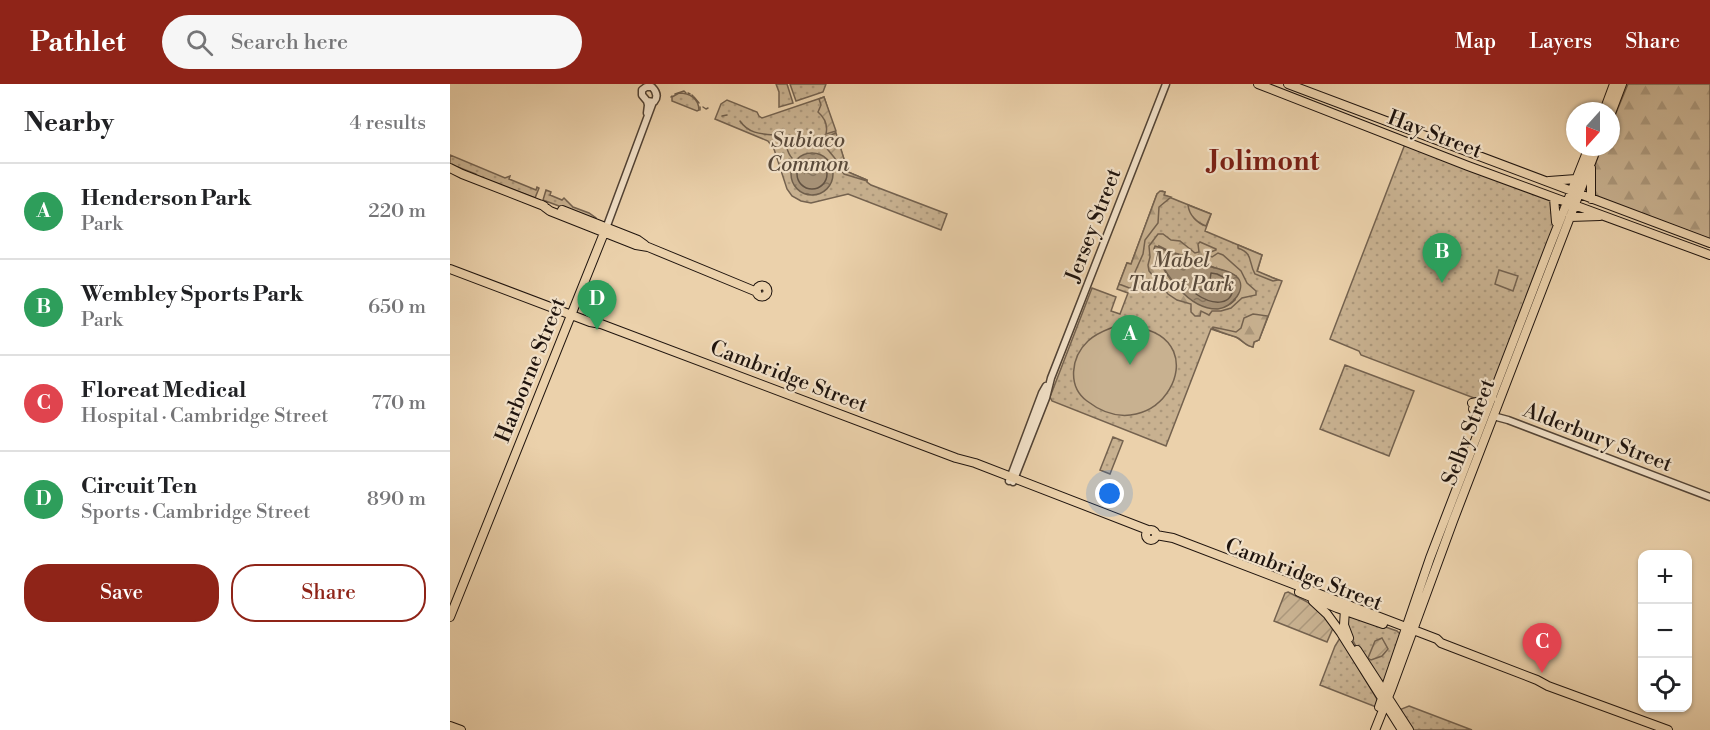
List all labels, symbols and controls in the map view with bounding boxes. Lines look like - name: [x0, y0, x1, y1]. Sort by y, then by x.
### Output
- search box: [162, 15, 582, 69]
- text: Pathlet: [30, 25, 126, 60]
- icon: search: [183, 26, 216, 59]
- text: Search here: [231, 29, 348, 56]
- text: Map: [1455, 29, 1496, 55]
- text: Layers: [1529, 29, 1592, 55]
- text: Share: [1625, 29, 1680, 55]
- north arrow: [1566, 102, 1620, 156]
- street label: Hay Street: [1384, 105, 1486, 165]
- text: Nearby: [24, 107, 114, 139]
- text: 4 results: [349, 111, 426, 136]
- park label: Subiaco Common: [767, 128, 849, 178]
- district label: Jolimont: [1205, 145, 1320, 179]
- street label: Jersey Street: [1060, 164, 1128, 287]
- text: Henderson Park: [81, 185, 251, 212]
- text: A: [36, 199, 51, 224]
- text: 220 m: [368, 199, 426, 224]
- text: Park: [81, 212, 123, 237]
- pin: B: [1422, 234, 1462, 283]
- park label: Mabel Talbot Park: [1128, 248, 1234, 298]
- pin: D: [578, 280, 616, 330]
- text: Wembley Sports Park: [81, 281, 303, 308]
- street label: Harborne Street: [490, 294, 572, 447]
- text: B: [36, 295, 51, 320]
- text: 650 m: [368, 295, 426, 320]
- text: Park: [81, 308, 123, 333]
- pin: A: [1110, 316, 1150, 365]
- street label: Cambridge Street: [706, 335, 871, 419]
- street label: Selby Street: [1437, 375, 1501, 489]
- text: Floreat Medical: [81, 377, 246, 404]
- text: C: [36, 391, 51, 416]
- text: 770 m: [371, 391, 426, 416]
- street label: Alderbury Street: [1519, 397, 1676, 478]
- text: Hospital · Cambridge Street: [81, 404, 328, 429]
- text: Circuit Ten: [81, 473, 197, 500]
- your location: [1095, 479, 1124, 508]
- text: D: [36, 487, 51, 512]
- text: 890 m: [367, 487, 426, 512]
- text: Sports · Cambridge Street: [81, 500, 310, 525]
- street label: Cambridge Street: [1221, 533, 1386, 617]
- map controls: [1638, 550, 1692, 712]
- button: +: [1638, 550, 1692, 604]
- button: Save: [24, 564, 219, 622]
- button: Share: [231, 564, 426, 622]
- button: −: [1638, 604, 1692, 658]
- pin: C: [1522, 624, 1562, 673]
- button: locate: [1638, 658, 1692, 712]

